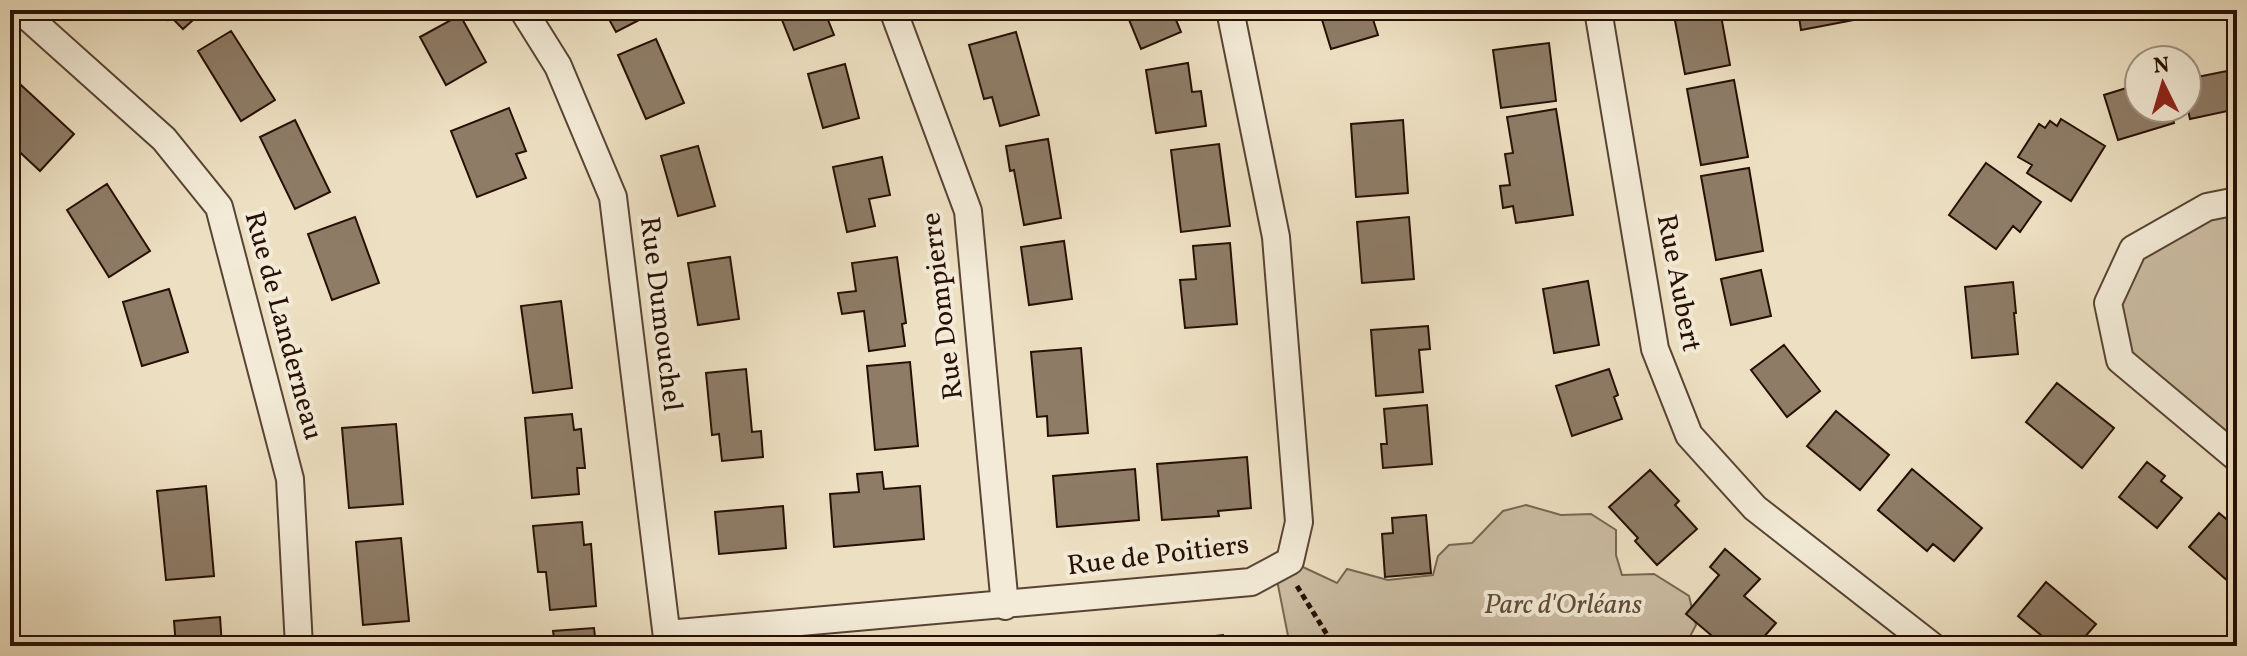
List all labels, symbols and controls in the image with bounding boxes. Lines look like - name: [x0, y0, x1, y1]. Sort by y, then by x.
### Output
- north arrow: [2123, 44, 2203, 124]
- text: N: [2152, 50, 2171, 83]
- street label: Rue de Landerneau: [234, 207, 332, 445]
- street label: Rue Dompierre: [912, 210, 974, 402]
- street label: Rue Aubert: [1646, 211, 1710, 355]
- street label: Rue Dumouchel: [629, 215, 691, 413]
- street label: Rue de Poitiers: [1065, 526, 1251, 586]
- park label: Parc d'Orléans: [1484, 586, 1642, 625]

